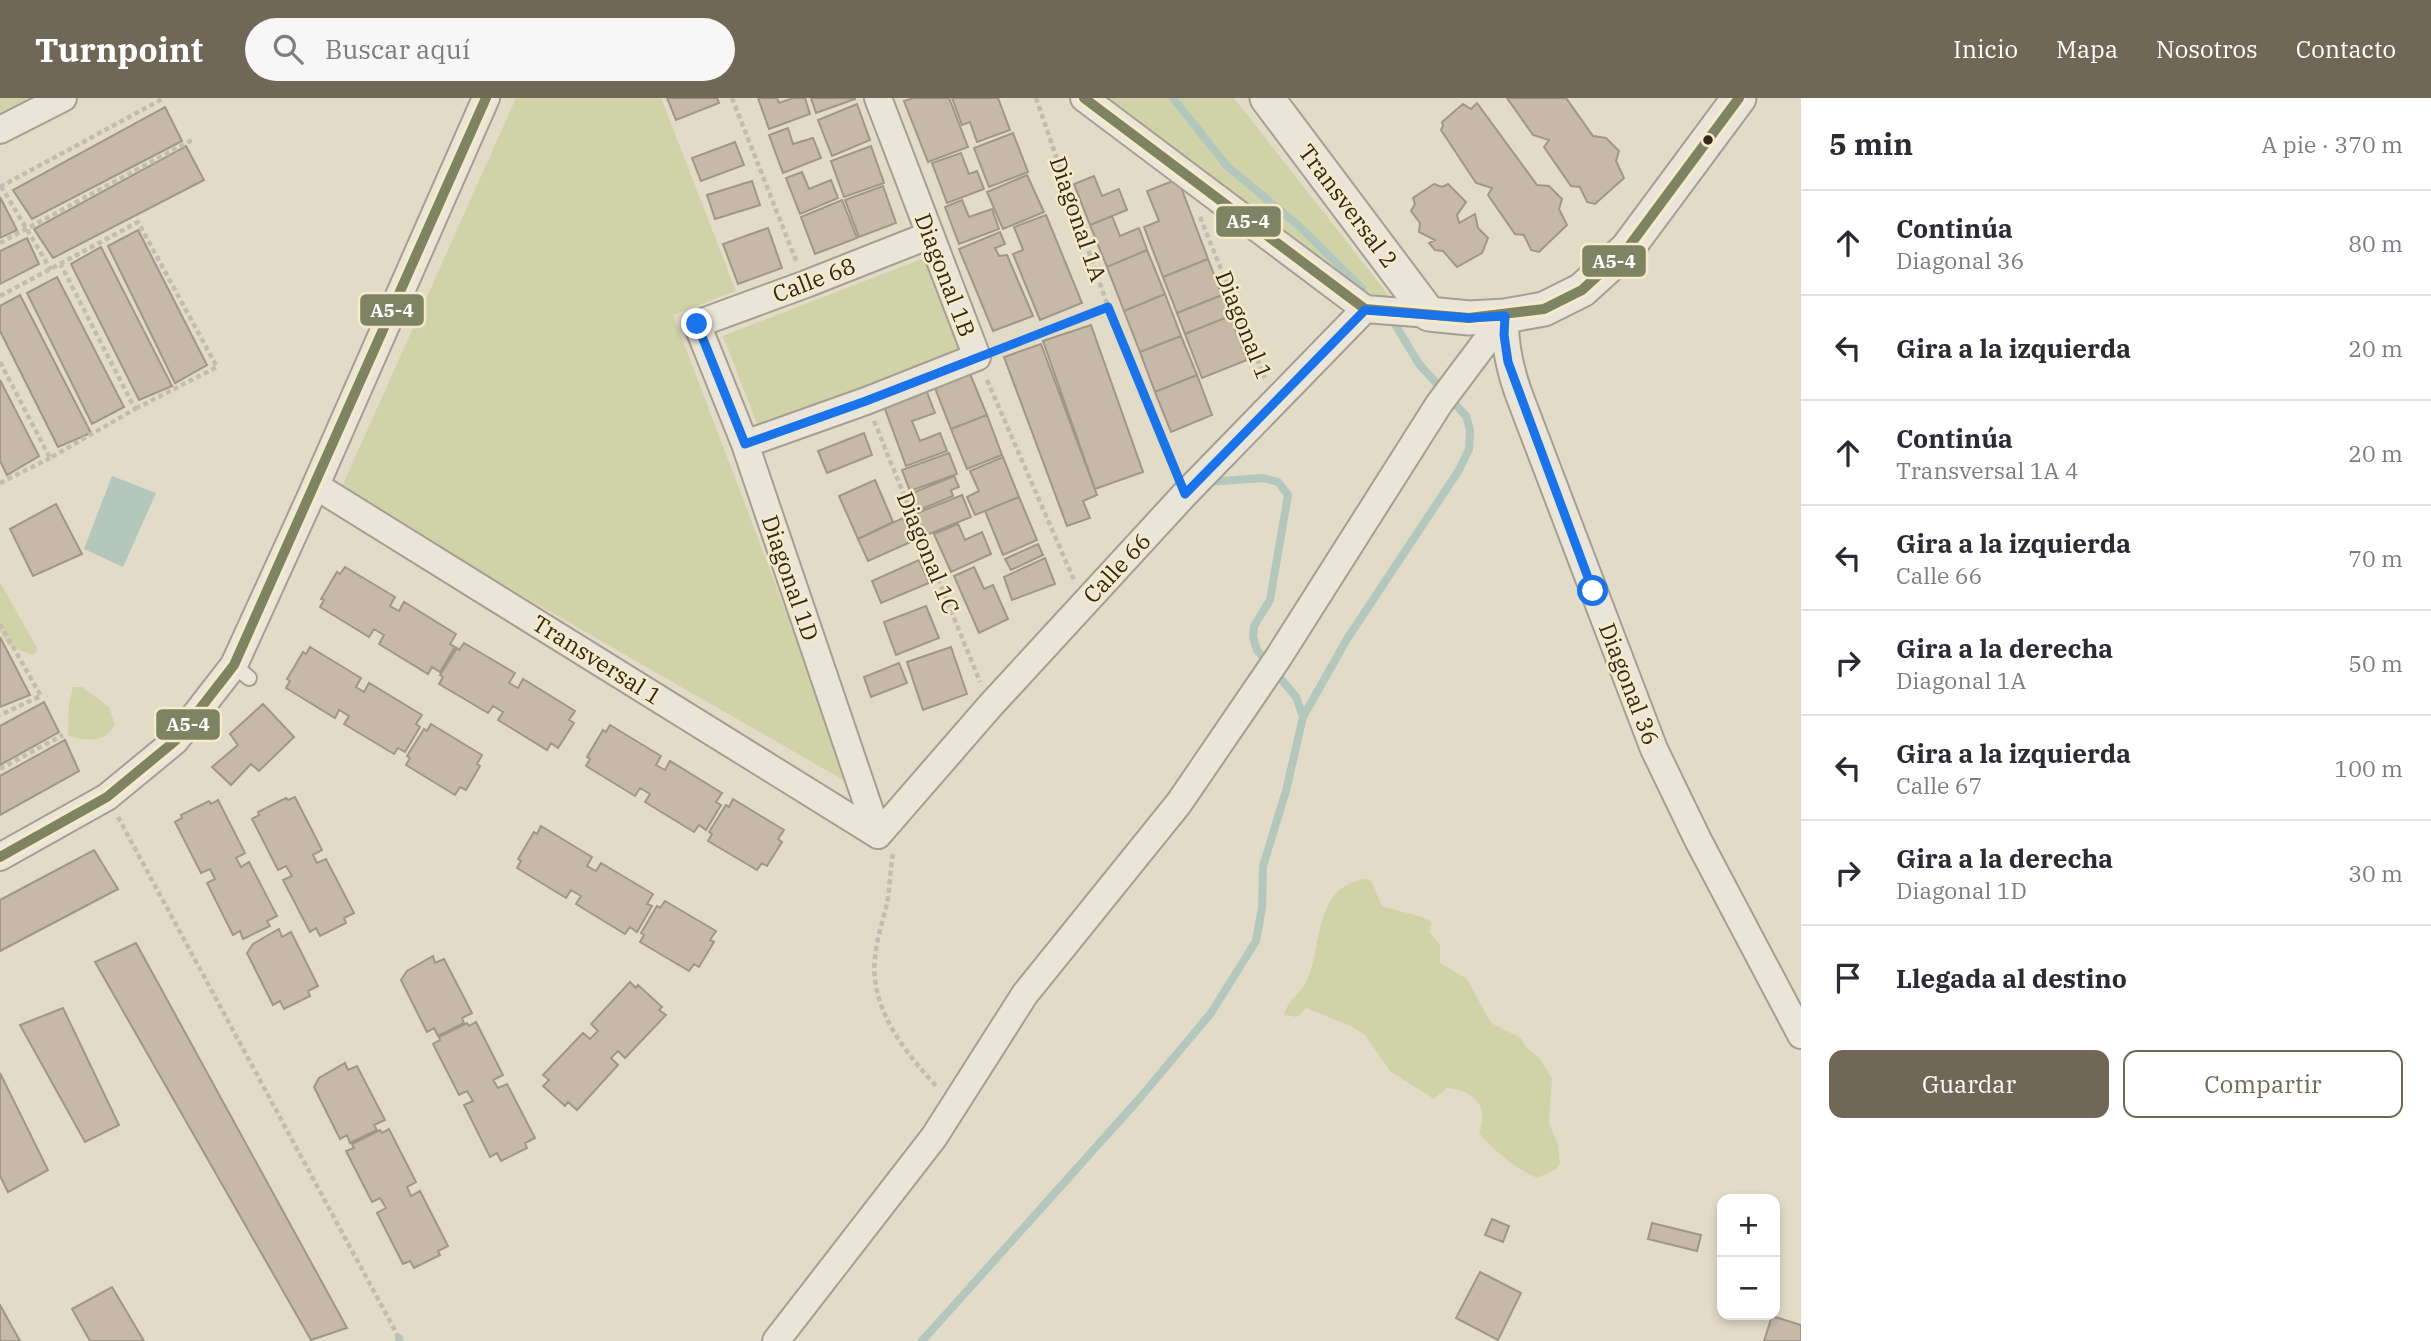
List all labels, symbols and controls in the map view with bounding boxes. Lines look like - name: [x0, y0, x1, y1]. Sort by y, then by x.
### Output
- search box: [245, 18, 735, 81]
- text: Turnpoint: [35, 28, 203, 71]
- icon: search: [269, 30, 307, 68]
- text: Buscar aquí: [325, 32, 470, 66]
- text: Inicio: [1953, 33, 2018, 65]
- text: Mapa: [2056, 33, 2118, 65]
- text: Nosotros: [2156, 33, 2258, 65]
- text: Contacto: [2296, 33, 2396, 65]
- text: 5 min: [1829, 124, 1913, 163]
- text: A pie · 370 m: [2261, 129, 2403, 159]
- unlabelled marker: [1701, 133, 1715, 147]
- street label: Transversal 2: [1292, 137, 1405, 273]
- street label: Diagonal 1A: [1044, 152, 1114, 285]
- line badge: A5-4: [1215, 205, 1282, 238]
- street label: Diagonal 1B: [909, 209, 983, 341]
- text: A5-4: [1226, 209, 1270, 233]
- text: Continúa: [1896, 211, 2013, 245]
- icon: ahead: [1829, 224, 1867, 262]
- text: 80 m: [2348, 228, 2403, 258]
- line badge: A5-4: [1581, 244, 1647, 278]
- text: Diagonal 36: [1896, 245, 2024, 275]
- text: A5-4: [1592, 249, 1636, 273]
- street label: Calle 68: [768, 250, 859, 309]
- street label: Diagonal 1: [1210, 266, 1280, 383]
- line badge: A5-4: [359, 293, 425, 327]
- text: A5-4: [370, 298, 414, 322]
- route end: [681, 308, 712, 339]
- icon: left: [1829, 329, 1867, 367]
- text: Gira a la izquierda: [1896, 331, 2131, 365]
- text: 20 m: [2348, 333, 2403, 363]
- text: Continúa: [1896, 421, 2013, 455]
- icon: ahead: [1829, 434, 1867, 472]
- text: 20 m: [2348, 438, 2403, 468]
- text: Transversal 1A 4: [1896, 455, 2078, 485]
- street label: Diagonal 1C: [891, 487, 967, 618]
- street label: Diagonal 1D: [755, 511, 826, 644]
- street label: Calle 66: [1076, 526, 1157, 609]
- text: Gira a la izquierda: [1896, 526, 2131, 560]
- icon: left: [1829, 539, 1867, 577]
- text: 70 m: [2348, 543, 2403, 573]
- text: Calle 66: [1896, 560, 1982, 590]
- route start: [1577, 575, 1608, 606]
- street label: Transversal 1: [527, 607, 668, 711]
- street label: Diagonal 36: [1593, 618, 1667, 749]
- text: Gira a la derecha: [1896, 631, 2113, 665]
- icon: right: [1829, 644, 1867, 682]
- text: 50 m: [2348, 648, 2403, 678]
- text: Diagonal 1A: [1896, 665, 2026, 695]
- line badge: A5-4: [155, 708, 221, 741]
- text: A5-4: [166, 712, 210, 736]
- text: Gira a la izquierda: [1896, 736, 2131, 770]
- icon: left: [1829, 749, 1867, 787]
- text: 100 m: [2334, 753, 2403, 783]
- text: Calle 67: [1896, 770, 1982, 800]
- text: Gira a la derecha: [1896, 841, 2113, 875]
- icon: right: [1829, 854, 1867, 892]
- text: 30 m: [2348, 858, 2403, 888]
- text: Diagonal 1D: [1896, 875, 2027, 905]
- icon: arrive: [1829, 959, 1867, 997]
- text: Llegada al destino: [1896, 961, 2127, 995]
- button: Guardar: [1829, 1050, 2109, 1118]
- button: Compartir: [2123, 1050, 2403, 1118]
- map controls: [1717, 1194, 1780, 1320]
- button: +: [1717, 1194, 1780, 1257]
- button: −: [1717, 1257, 1780, 1320]

